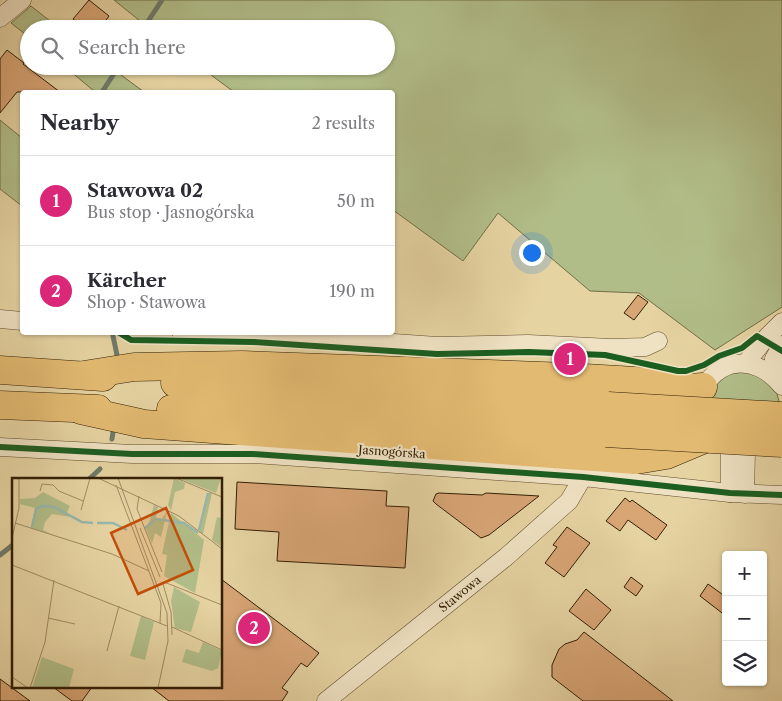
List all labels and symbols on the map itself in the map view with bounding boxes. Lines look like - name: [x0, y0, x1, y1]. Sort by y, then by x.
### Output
- your location: [519, 240, 545, 266]
- pin: 1: [554, 340, 586, 378]
- street label: Jasnogórska: [356, 442, 427, 461]
- inset map: [12, 478, 222, 688]
- street label: Stawowa: [436, 572, 484, 615]
- pin: 2: [238, 609, 270, 647]

